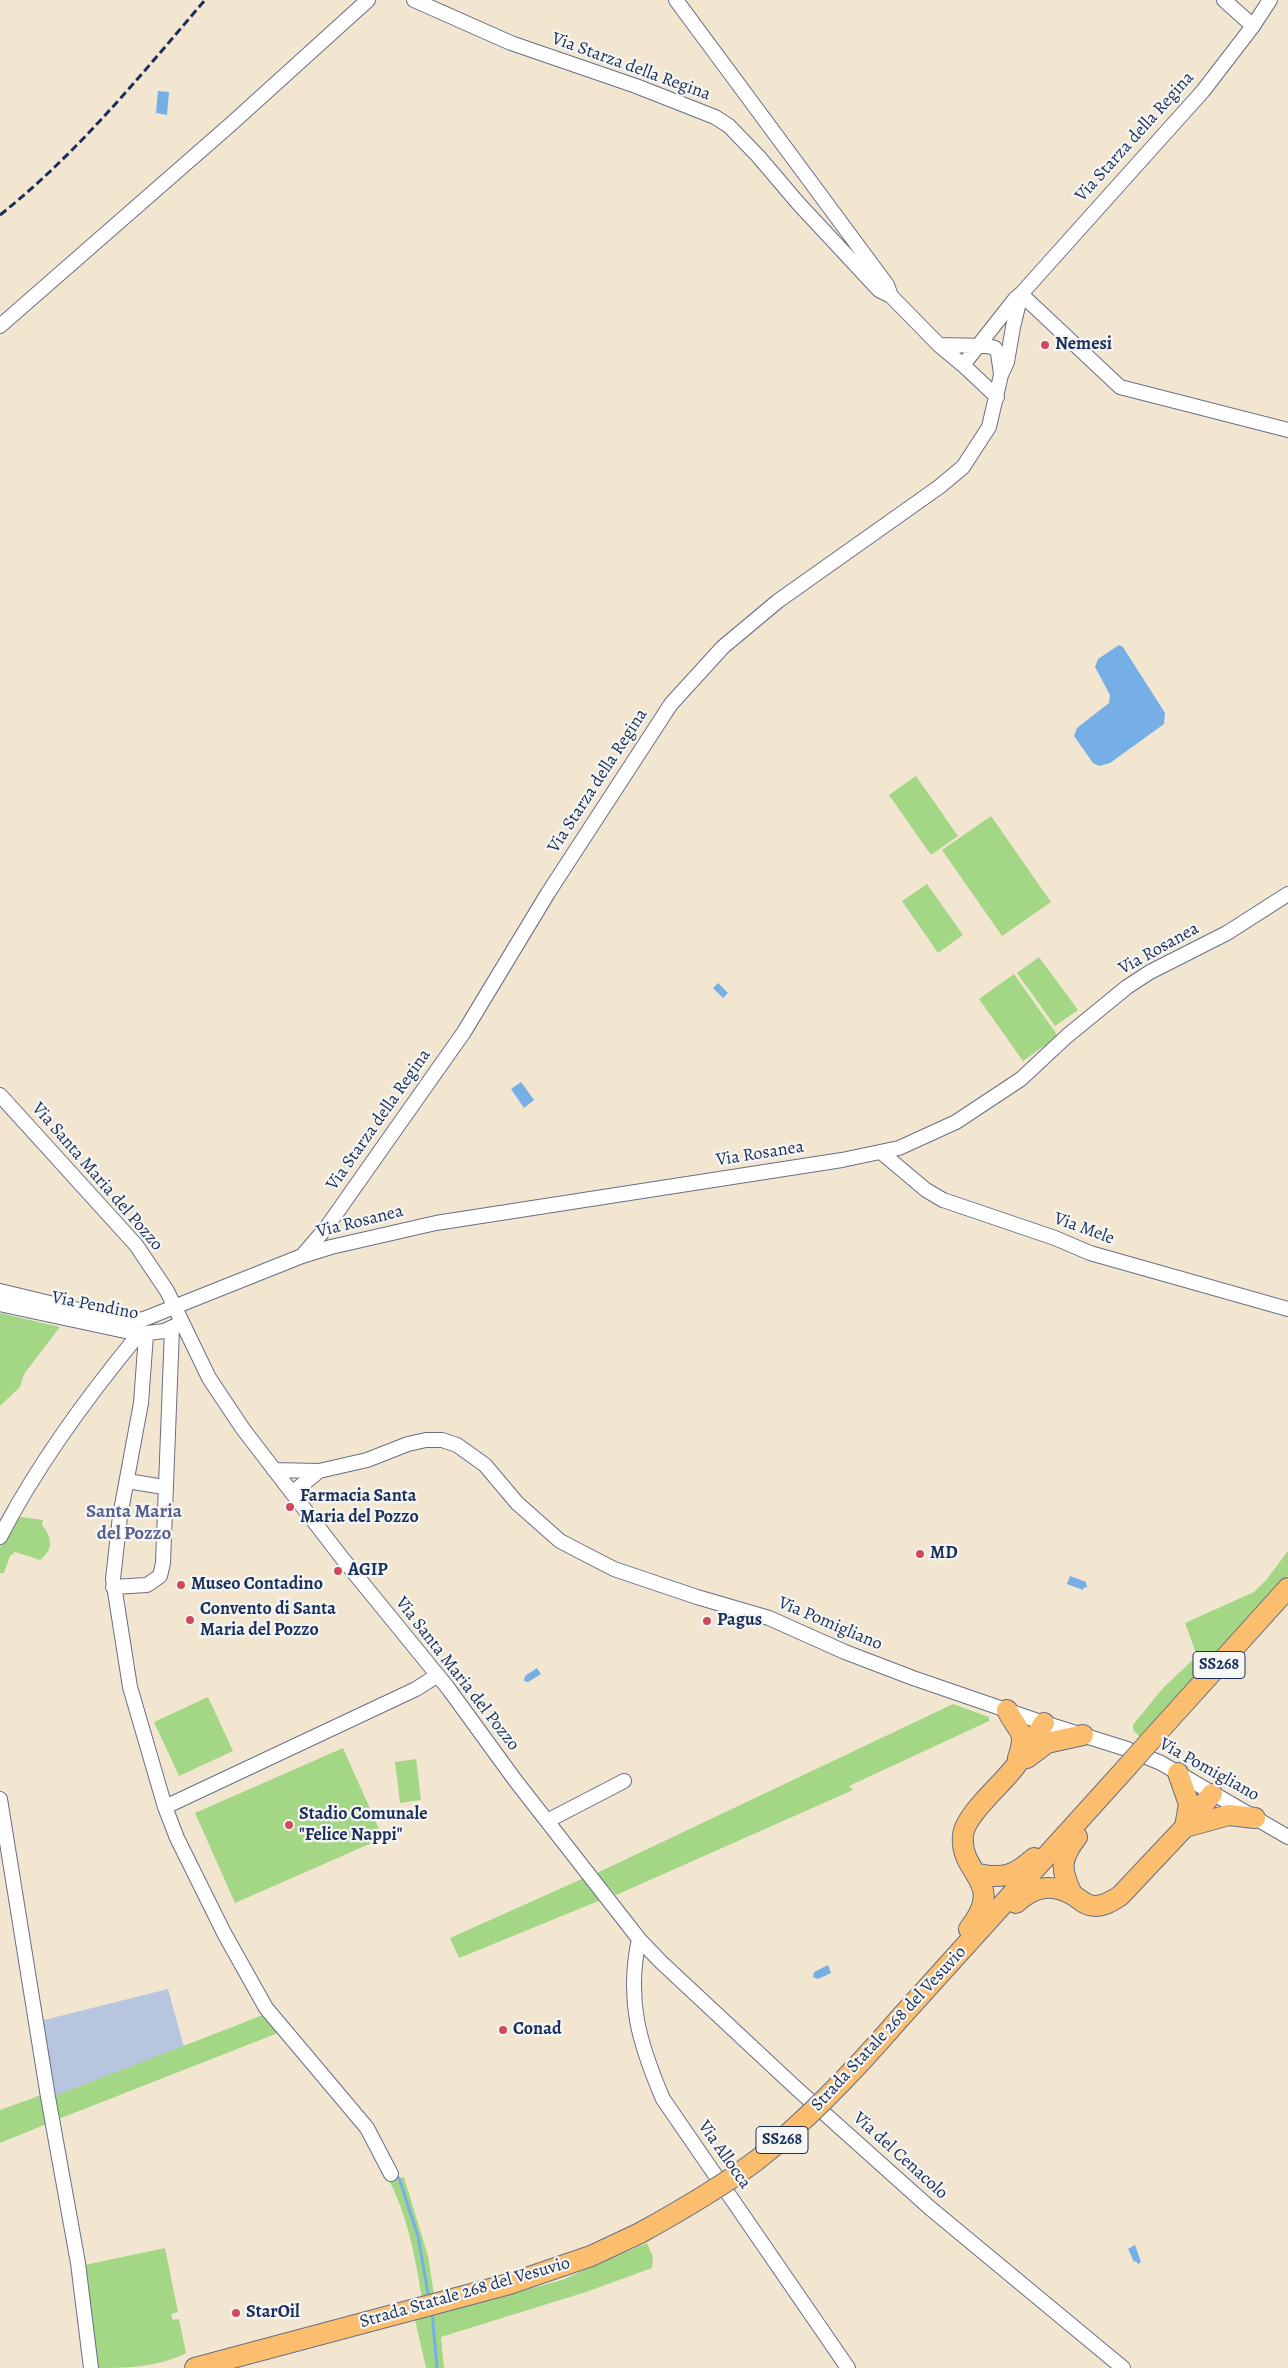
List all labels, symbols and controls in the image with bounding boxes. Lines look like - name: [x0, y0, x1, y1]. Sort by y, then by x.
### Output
- street label: Via Starza della Regina: [549, 28, 713, 106]
- street label: Via Starza della Regina: [1071, 68, 1199, 206]
- place label: Nemesi: [1055, 334, 1112, 356]
- marker: Nemesi: [1039, 339, 1051, 351]
- street label: Via Starza della Regina: [543, 705, 653, 857]
- street label: Via Rosanea: [1115, 918, 1203, 980]
- street label: Via Starza della Regina: [322, 1045, 436, 1195]
- street label: Via Santa Maria del Pozzo: [27, 1098, 167, 1256]
- street label: Via Rosanea: [715, 1136, 805, 1172]
- street label: Via Rosanea: [314, 1201, 406, 1243]
- street label: Via Mele: [1051, 1208, 1117, 1250]
- street label: Via Pendino: [50, 1287, 140, 1325]
- place label: Farmacia Santa Maria del Pozzo: [300, 1486, 419, 1528]
- district label: Santa Maria del Pozzo: [86, 1501, 182, 1545]
- marker: Farmacia Santa Maria del Pozzo: [284, 1501, 296, 1513]
- place label: MD: [930, 1543, 958, 1565]
- marker: MD: [914, 1548, 926, 1560]
- place label: AGIP: [348, 1560, 388, 1582]
- marker: AGIP: [332, 1565, 344, 1577]
- place label: Museo Contadino: [191, 1574, 323, 1596]
- marker: Museo Contadino: [175, 1579, 187, 1591]
- street label: Via Pomigliano: [775, 1592, 885, 1656]
- street label: Via Santa Maria del Pozzo: [390, 1593, 524, 1755]
- place label: Convento di Santa Maria del Pozzo: [200, 1599, 336, 1642]
- place label: Pagus: [717, 1610, 762, 1632]
- marker: Convento di Santa Maria del Pozzo: [184, 1614, 196, 1626]
- marker: Pagus: [701, 1615, 713, 1627]
- road number: SS268: [1193, 1652, 1245, 1678]
- street label: Via Pomigliano: [1155, 1734, 1263, 1806]
- place label: Stadio Comunale "Felice Nappi": [299, 1804, 428, 1846]
- marker: Stadio Comunale "Felice Nappi": [283, 1819, 295, 1831]
- street label: Strada Statale 268 del Vesuvio: [807, 1942, 971, 2116]
- place label: Conad: [513, 2019, 562, 2041]
- marker: Conad: [497, 2024, 509, 2036]
- street label: Via del Cenacolo: [848, 2108, 952, 2204]
- street label: Via Allocca: [693, 2117, 755, 2193]
- road number: SS268: [756, 2126, 808, 2154]
- street label: Strada Statale 268 del Vesuvio: [357, 2253, 573, 2333]
- place label: StarOil: [246, 2302, 300, 2324]
- marker: StarOil: [230, 2307, 242, 2319]

